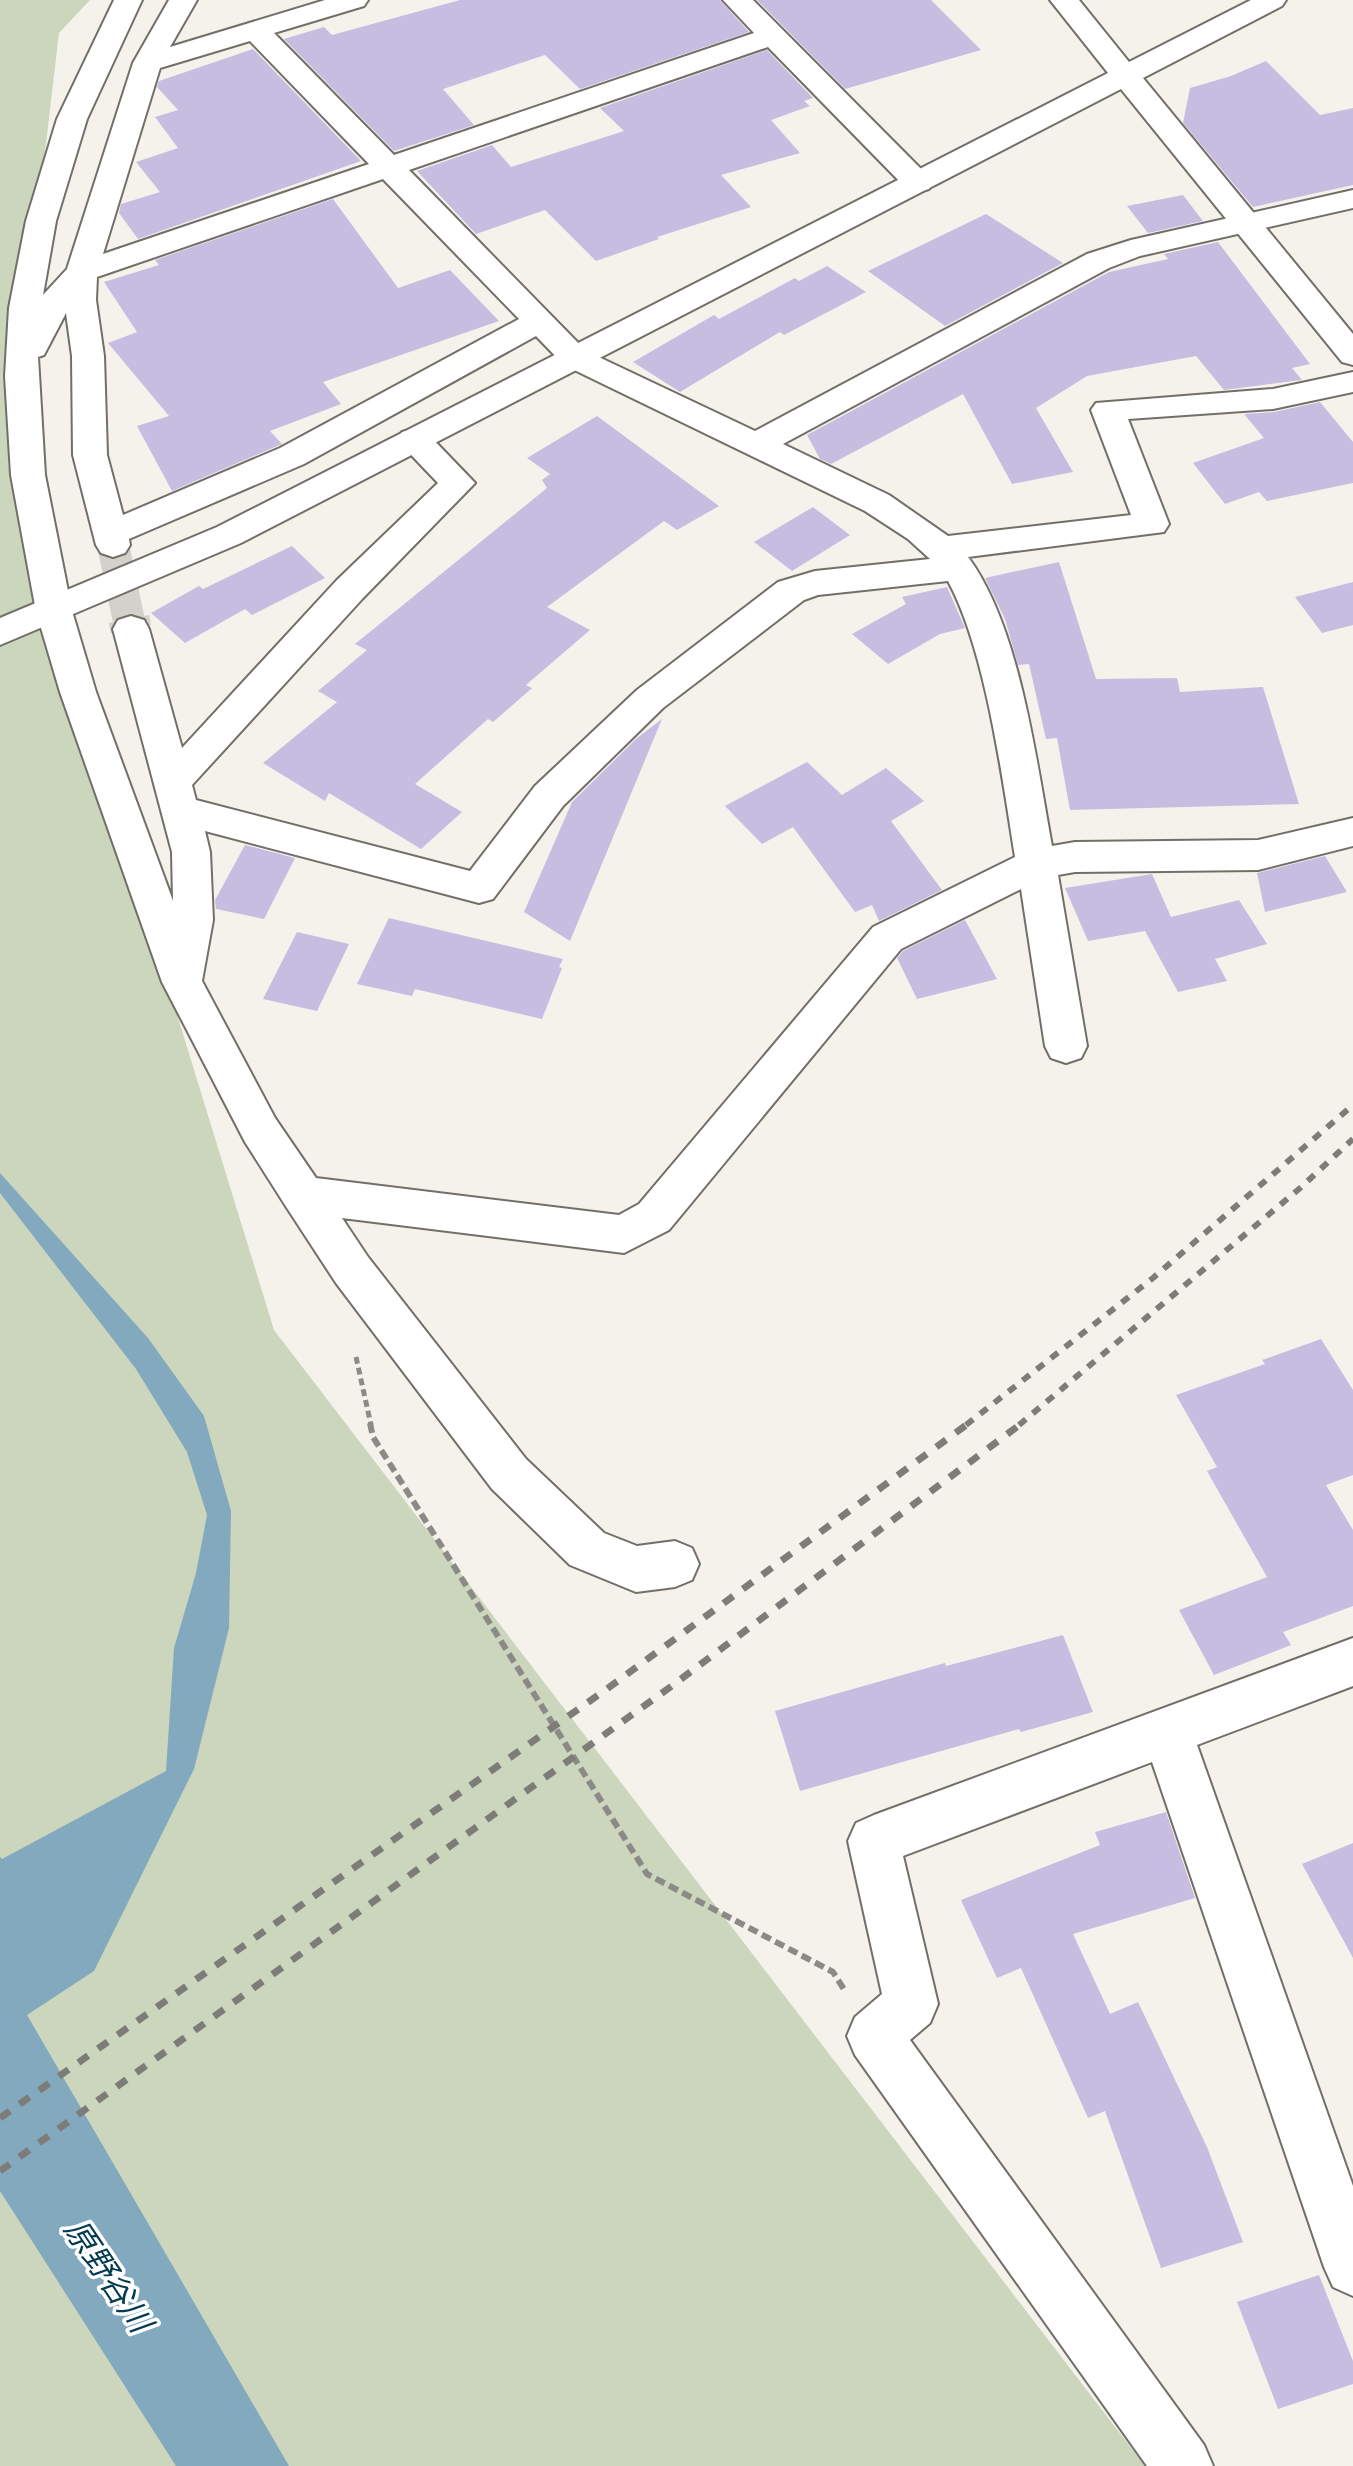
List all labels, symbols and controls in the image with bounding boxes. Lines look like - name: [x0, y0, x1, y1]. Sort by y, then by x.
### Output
- water label: 原野谷川: [58, 2212, 161, 2341]

